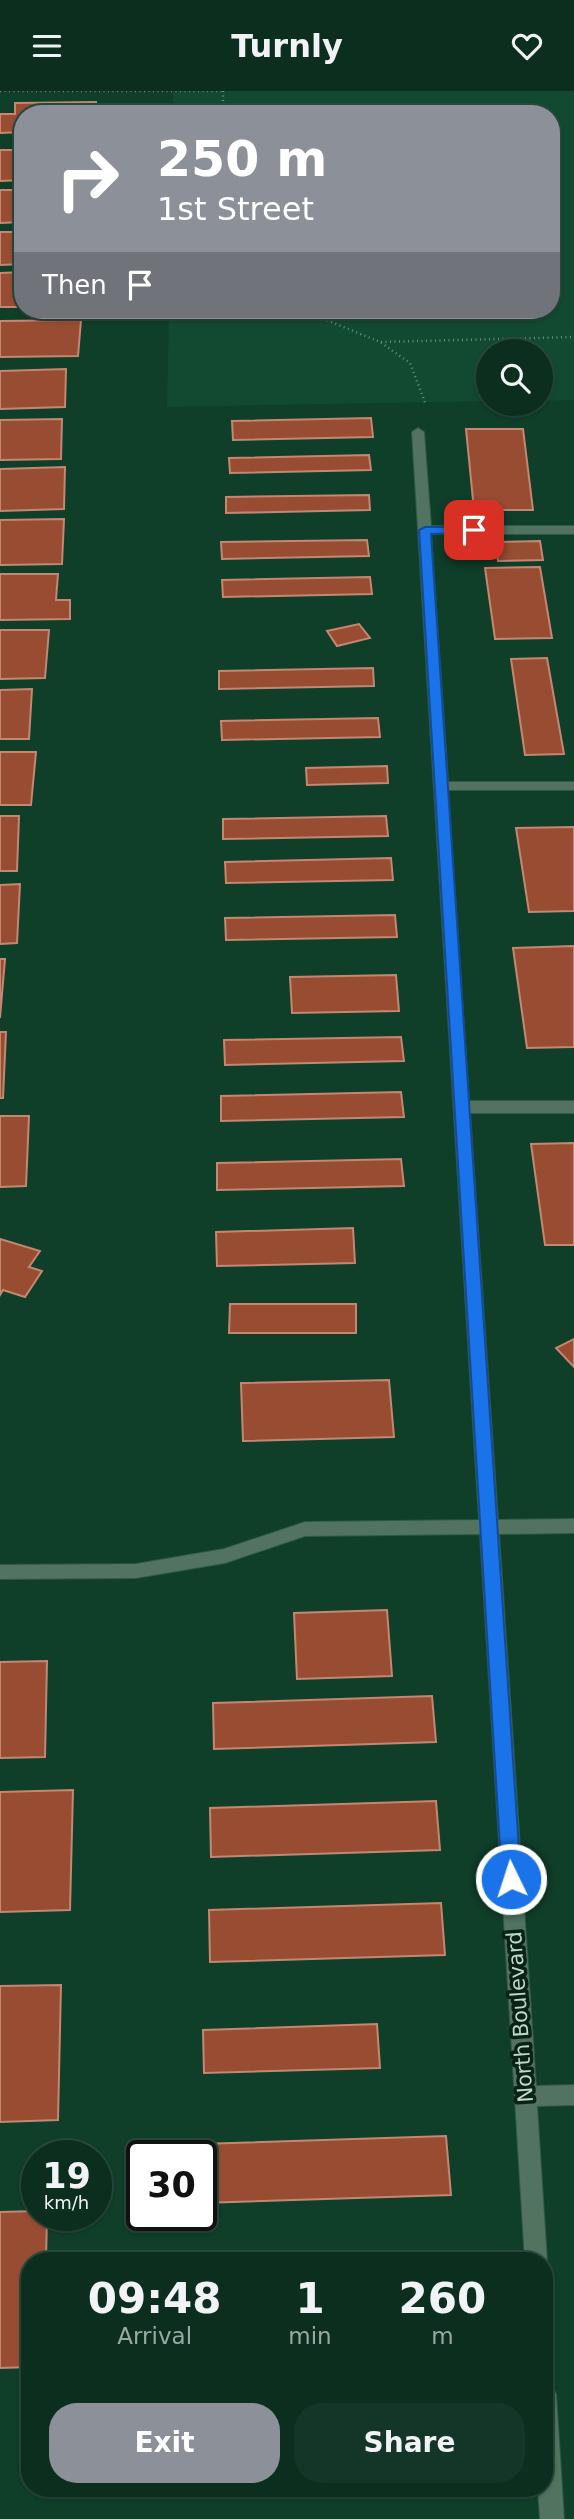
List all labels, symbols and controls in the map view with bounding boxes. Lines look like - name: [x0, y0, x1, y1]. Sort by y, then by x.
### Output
- icon: menu: [28, 27, 66, 65]
- text: Turnly: [231, 27, 343, 65]
- icon: heart: [508, 27, 546, 65]
- text: 250 m: [157, 131, 327, 188]
- icon: right: [42, 133, 133, 224]
- text: 1st Street: [157, 190, 314, 228]
- icon: arrive: [121, 266, 159, 304]
- text: Then: [42, 270, 107, 300]
- map controls: [476, 339, 553, 416]
- button: search: [476, 339, 553, 416]
- pin: [444, 500, 504, 560]
- icon: arrive: [455, 511, 493, 549]
- position arrow: [474, 1842, 548, 1916]
- street label: North Boulevard: [502, 1931, 538, 2103]
- speed limit sign: 30: [126, 2140, 217, 2231]
- text: 19: [42, 2156, 91, 2196]
- text: km/h: [44, 2192, 89, 2213]
- text: 09:48: [88, 2274, 222, 2323]
- text: 1: [295, 2274, 325, 2323]
- text: 260: [399, 2274, 486, 2323]
- text: Arrival: [117, 2323, 192, 2349]
- text: min: [288, 2323, 332, 2349]
- text: m: [431, 2323, 454, 2349]
- button: Exit: [49, 2403, 280, 2483]
- button: Share: [294, 2403, 525, 2483]

